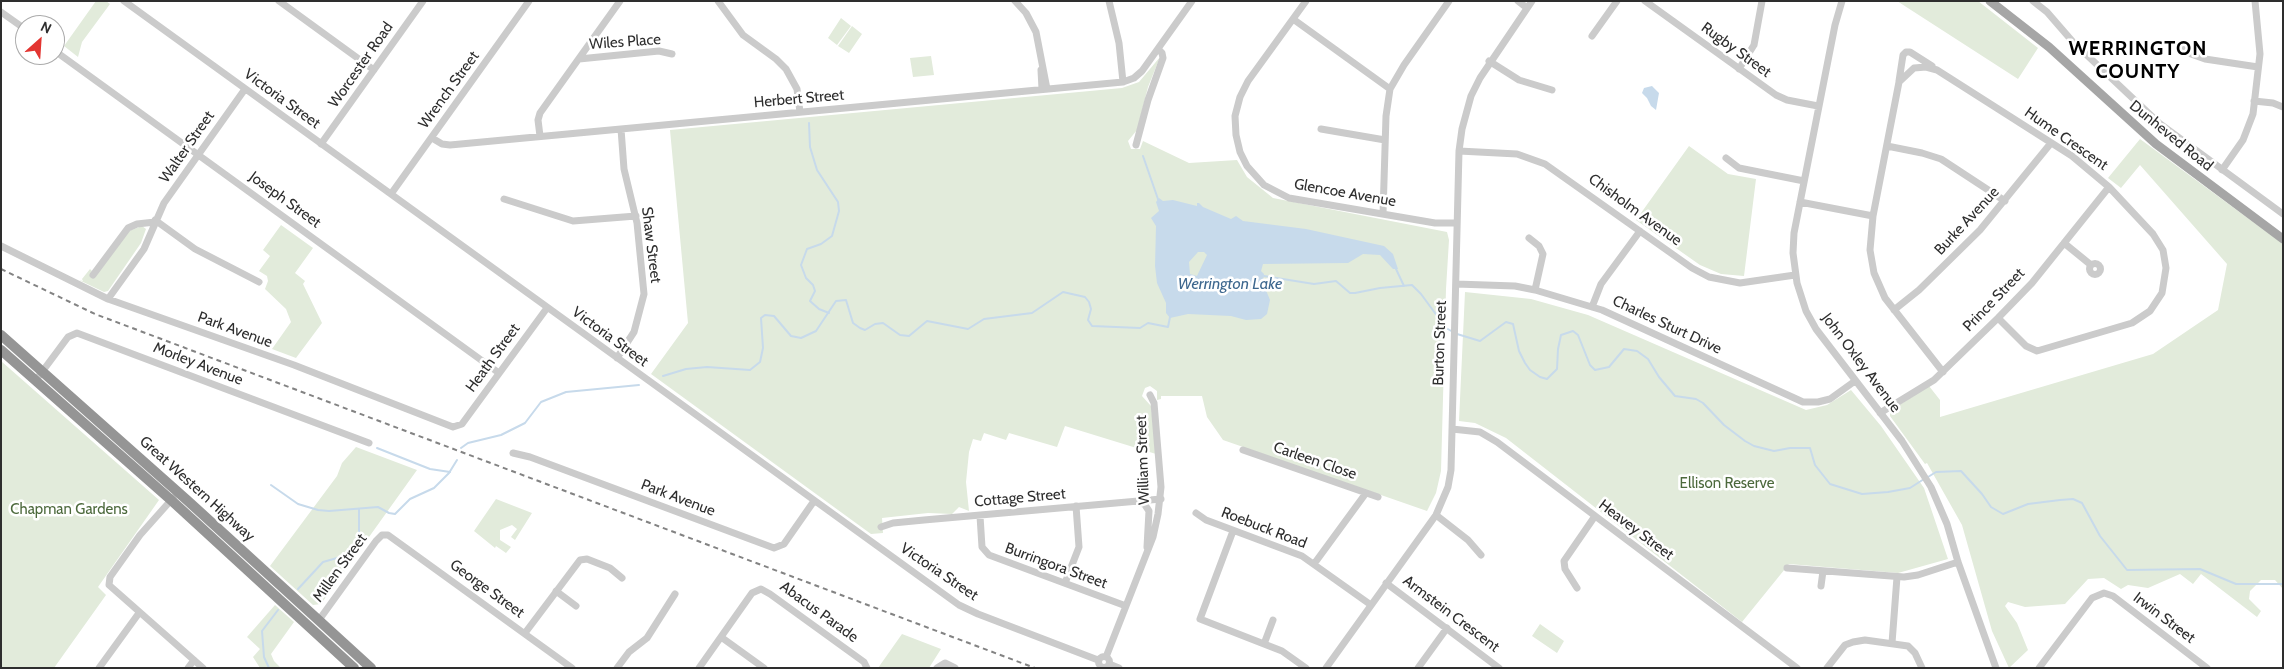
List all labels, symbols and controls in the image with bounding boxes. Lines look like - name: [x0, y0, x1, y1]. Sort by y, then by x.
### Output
- north arrow: [15, 15, 65, 65]
- text: N: [38, 17, 55, 38]
- street label: Worcester Road: [325, 19, 397, 111]
- street label: Rugby Street: [1698, 19, 1774, 81]
- street label: Wiles Place: [589, 31, 661, 53]
- district label: WERRINGTON COUNTY: [2067, 37, 2209, 84]
- street label: Wrench Street: [415, 48, 483, 132]
- street label: Victoria Street: [240, 65, 324, 133]
- street label: Herbert Street: [753, 86, 845, 112]
- street label: Dunheved Road: [2126, 97, 2216, 175]
- street label: Hume Crescent: [2021, 104, 2111, 174]
- street label: Walter Street: [156, 108, 218, 186]
- street label: Joseph Street: [246, 168, 324, 232]
- street label: Chisholm Avenue: [1585, 170, 1685, 250]
- street label: Glencoe Avenue: [1293, 175, 1397, 211]
- street label: Burke Avenue: [1931, 183, 2003, 259]
- street label: Shaw Street: [637, 206, 665, 284]
- street label: Prince Street: [1959, 265, 2029, 335]
- water label: Werrington Lake: [1178, 274, 1282, 294]
- street label: Charles Sturt Drive: [1610, 292, 1724, 358]
- street label: Burton Street: [1430, 300, 1450, 386]
- street label: Victoria Street: [568, 303, 652, 371]
- street label: Park Avenue: [195, 308, 275, 352]
- street label: John Oxley Avenue: [1818, 310, 1904, 416]
- street label: Heath Street: [462, 320, 524, 396]
- street label: Morley Avenue: [151, 339, 245, 389]
- street label: William Street: [1132, 415, 1154, 505]
- street label: Great Western Highway: [136, 433, 258, 545]
- street label: Carleen Close: [1271, 438, 1359, 484]
- park label: Ellison Reserve: [1680, 475, 1774, 493]
- street label: Park Avenue: [638, 476, 718, 520]
- street label: Cottage Street: [974, 485, 1066, 511]
- street label: Heavey Street: [1595, 496, 1677, 564]
- park label: Chapman Gardens: [10, 501, 128, 519]
- street label: Roebuck Road: [1219, 503, 1309, 553]
- street label: Millen Street: [309, 530, 371, 606]
- street label: Victoria Street: [897, 539, 981, 605]
- street label: Burringora Street: [1003, 539, 1109, 593]
- street label: George Street: [446, 556, 528, 622]
- street label: Armstein Crescent: [1399, 572, 1503, 656]
- street label: Abacus Parade: [776, 578, 862, 646]
- street label: Irwin Street: [2130, 589, 2198, 647]

